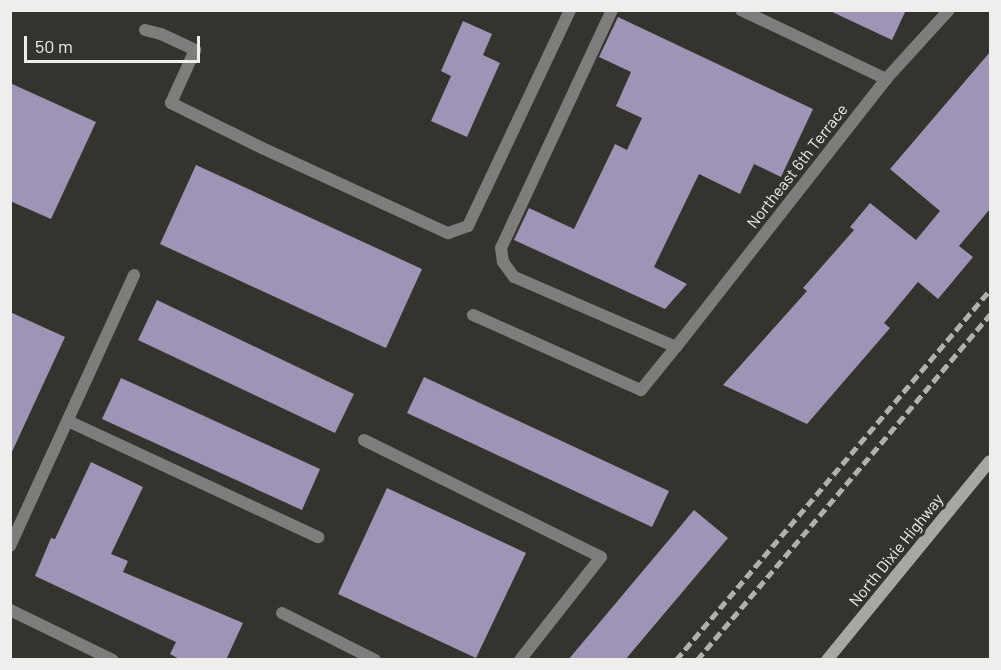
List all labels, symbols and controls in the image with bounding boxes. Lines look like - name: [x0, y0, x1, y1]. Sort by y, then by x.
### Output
- scale bar: [27, 24, 202, 62]
- text: 50 m: [35, 35, 73, 57]
- street label: Northeast 6th Terrace: [743, 100, 851, 232]
- street label: North Dixie Highway: [845, 490, 947, 610]

